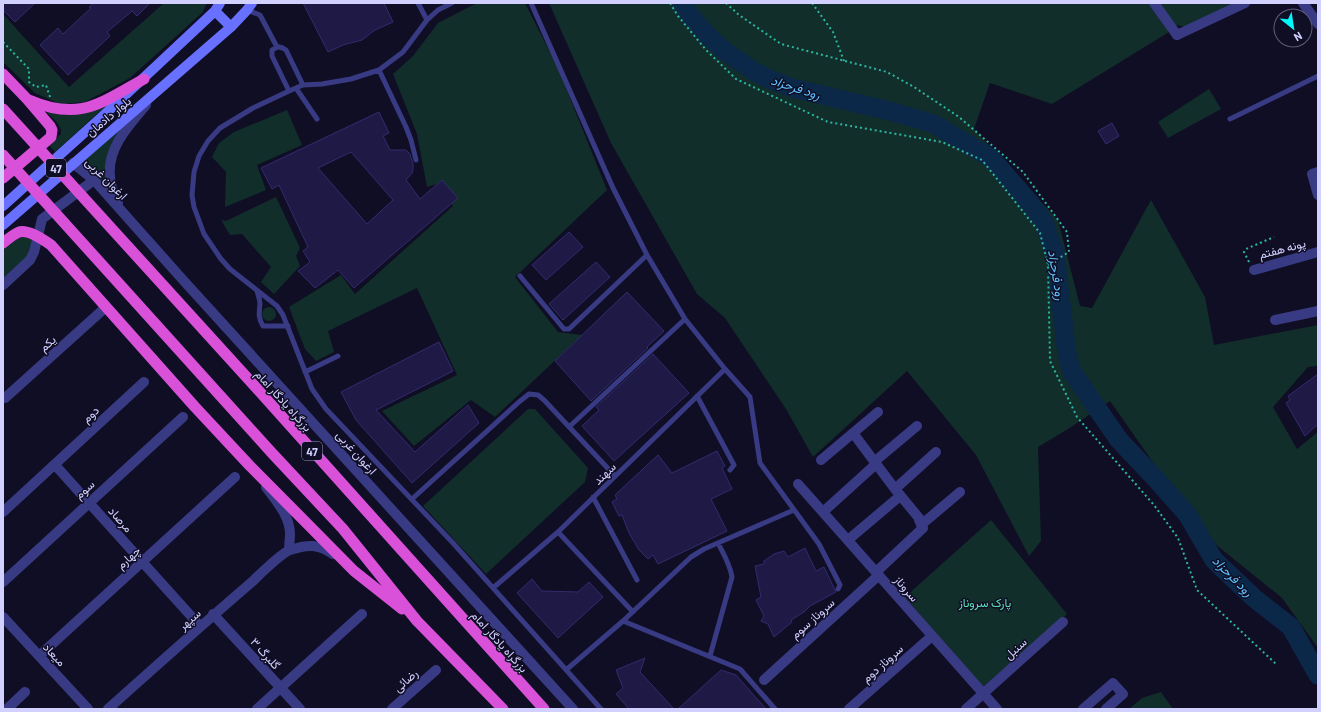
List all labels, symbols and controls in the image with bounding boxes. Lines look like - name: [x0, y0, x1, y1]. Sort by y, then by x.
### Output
- north arrow: [1273, 8, 1313, 48]
- text: N: [1292, 30, 1305, 45]
- water label: رود فرحزاد: [769, 72, 823, 104]
- street label: بلوار دادمان: [83, 93, 134, 140]
- street label: ارغوان غربی: [82, 154, 131, 203]
- road number: 47: [46, 159, 66, 177]
- street label: پونه هفتم: [1257, 235, 1308, 263]
- water label: رود فرحزاد: [1044, 249, 1069, 302]
- street label: یکم: [36, 332, 60, 356]
- street label: بزرگراه یادگار امام: [251, 366, 315, 435]
- street label: دوم: [79, 402, 103, 427]
- street label: ارغوان غربی: [332, 427, 380, 478]
- road number: 47: [302, 442, 322, 460]
- street label: سهند: [590, 459, 620, 488]
- street label: سوم: [71, 476, 98, 503]
- street label: مرصاد: [105, 504, 136, 536]
- street label: چهارم: [113, 543, 144, 573]
- water label: رود فرحزاد: [1209, 552, 1257, 601]
- street label: سروناز: [890, 571, 922, 605]
- street label: سروناز سوم: [787, 595, 838, 643]
- park label: پارک سروناز: [958, 595, 1012, 611]
- street label: سپهر: [174, 605, 204, 635]
- street label: بزرگراه یادگار امام: [467, 607, 531, 676]
- street label: گلبرگ ۳: [247, 634, 284, 673]
- street label: سنبل: [1001, 634, 1031, 663]
- street label: میعاد: [40, 640, 69, 669]
- street label: سروناز دوم: [859, 641, 907, 687]
- street label: رضائی: [390, 665, 421, 696]

